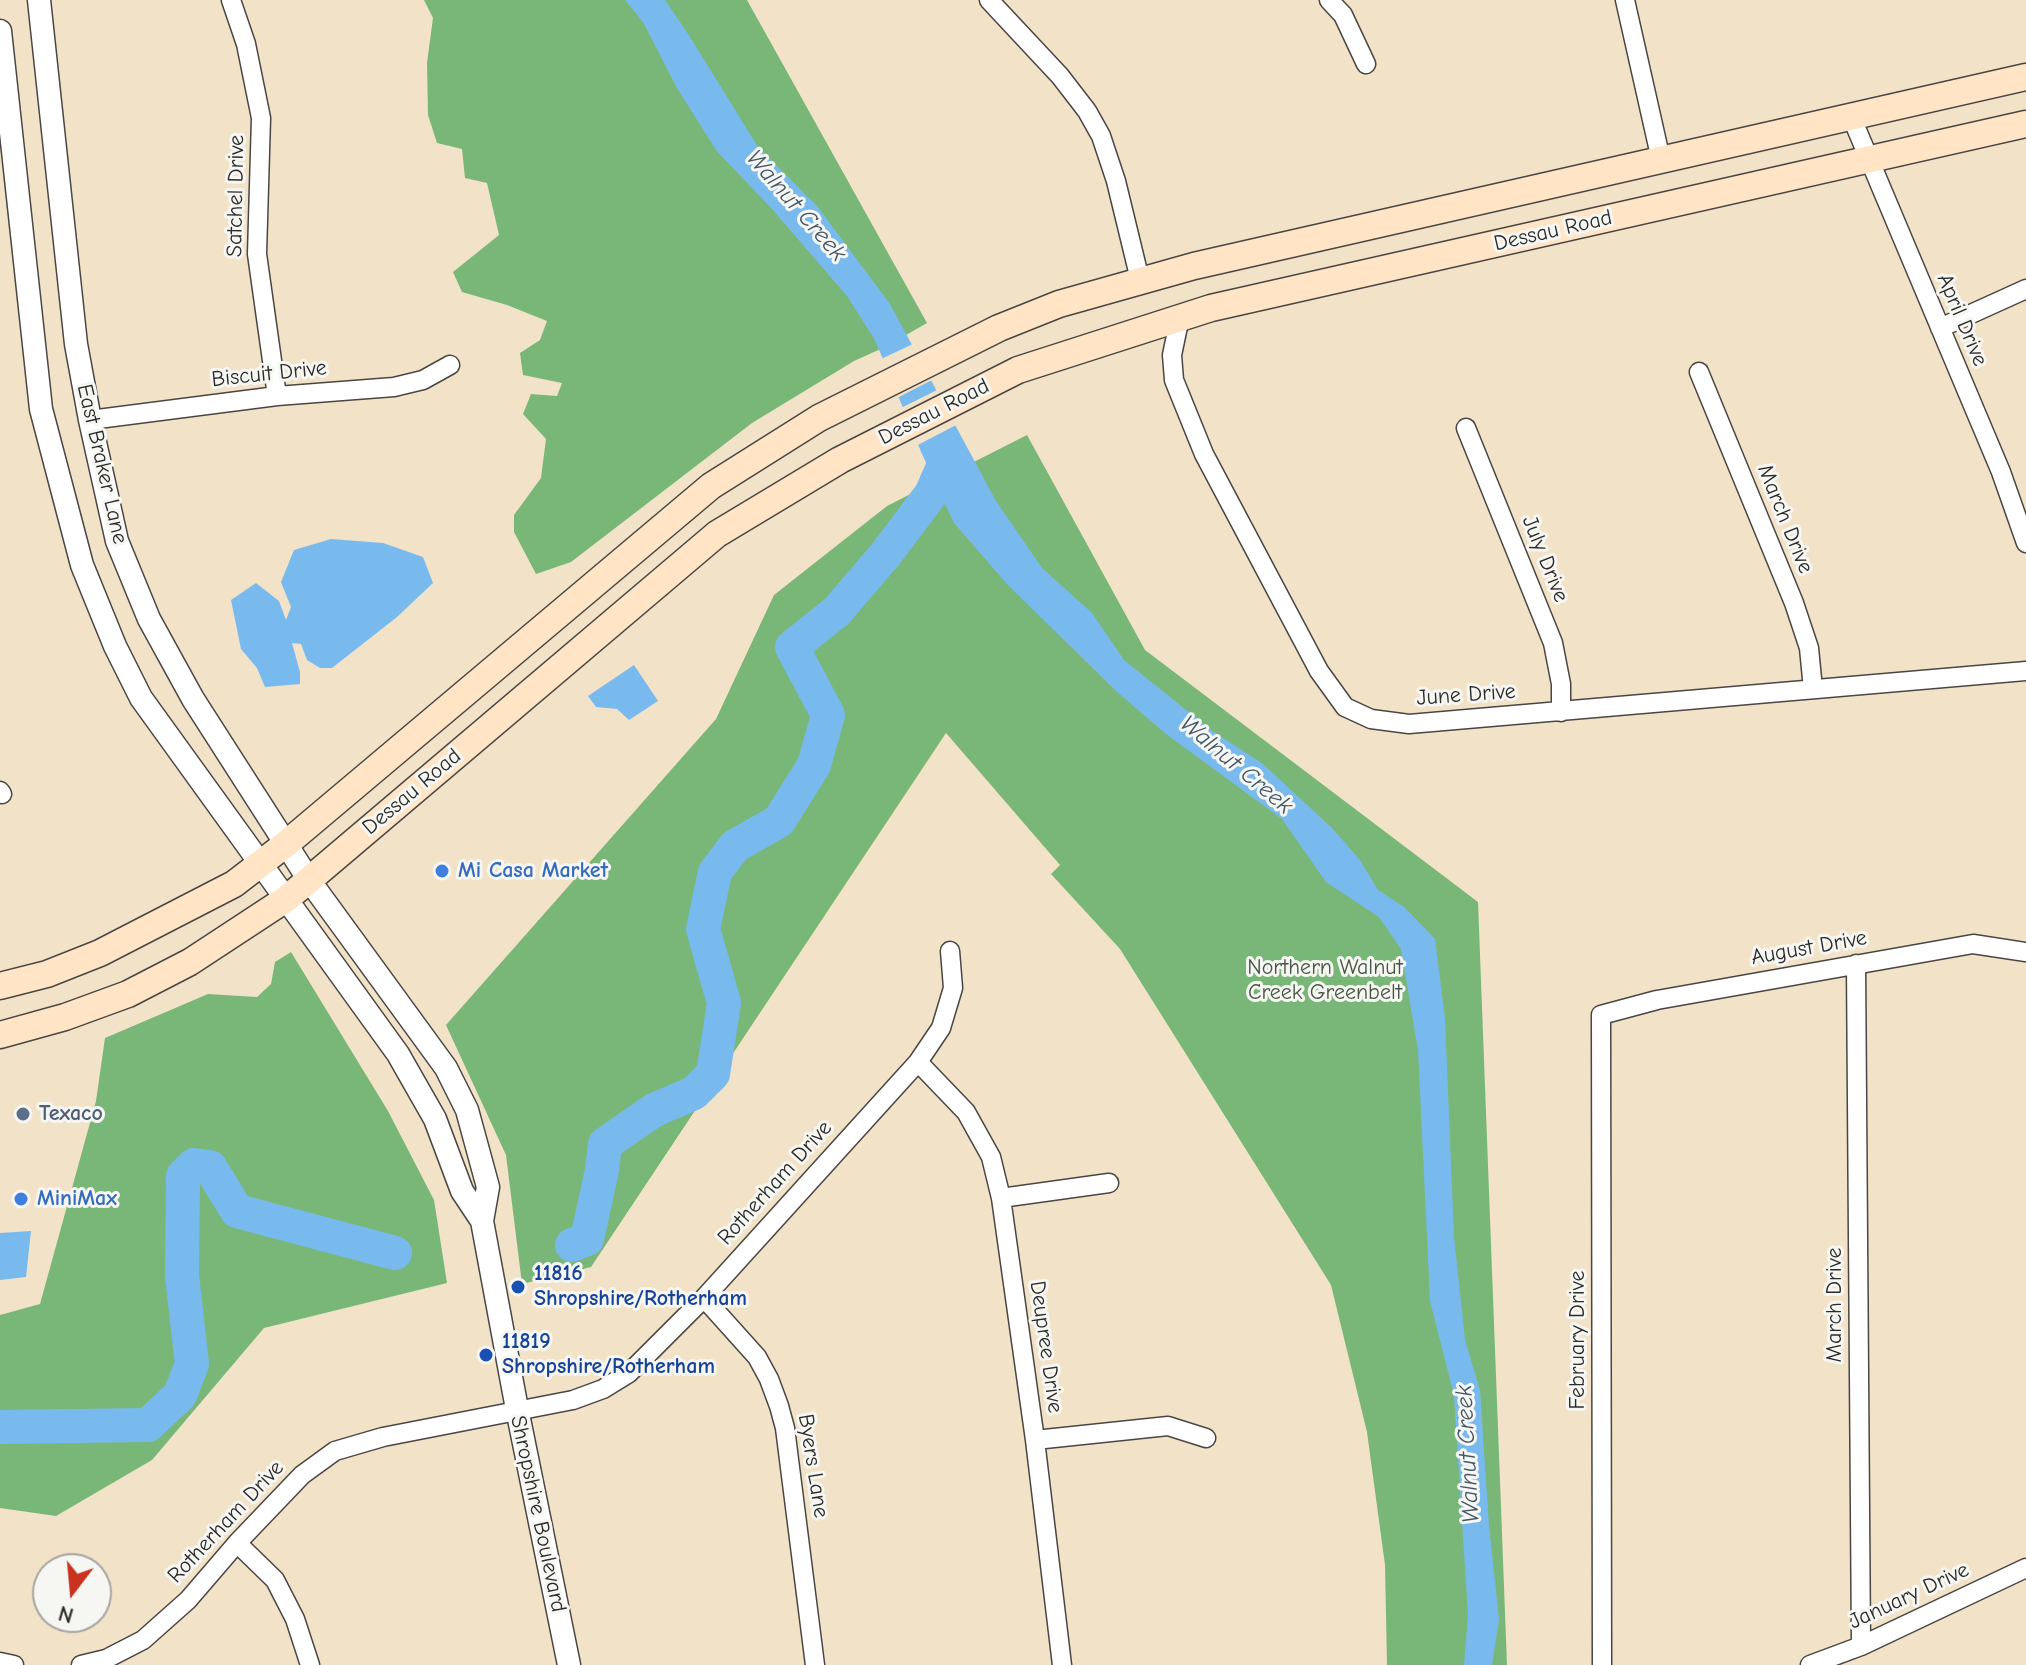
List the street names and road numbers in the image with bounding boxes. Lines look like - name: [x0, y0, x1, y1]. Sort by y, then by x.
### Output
- street label: Satchel Drive: [222, 135, 250, 257]
- street label: Dessau Road: [1491, 205, 1615, 257]
- street label: April Drive: [1931, 270, 1993, 370]
- street label: Biscuit Drive: [210, 355, 328, 393]
- street label: Dessau Road: [874, 373, 994, 451]
- street label: East Braker Lane: [71, 382, 133, 546]
- street label: March Drive: [1751, 461, 1819, 577]
- street label: July Drive: [1516, 512, 1574, 606]
- street label: June Drive: [1416, 678, 1516, 712]
- street label: Dessau Road: [357, 743, 467, 841]
- street label: August Drive: [1749, 925, 1869, 971]
- street label: Rotherham Drive: [712, 1115, 838, 1251]
- street label: March Drive: [1822, 1248, 1848, 1362]
- street label: February Drive: [1565, 1271, 1591, 1409]
- street label: Deupree Drive: [1024, 1279, 1068, 1415]
- street label: Byers Lane: [792, 1412, 834, 1520]
- street label: Shropshire Boulevard: [504, 1413, 572, 1615]
- street label: Rotherham Drive: [162, 1455, 290, 1589]
- street label: January Drive: [1845, 1557, 1973, 1635]

